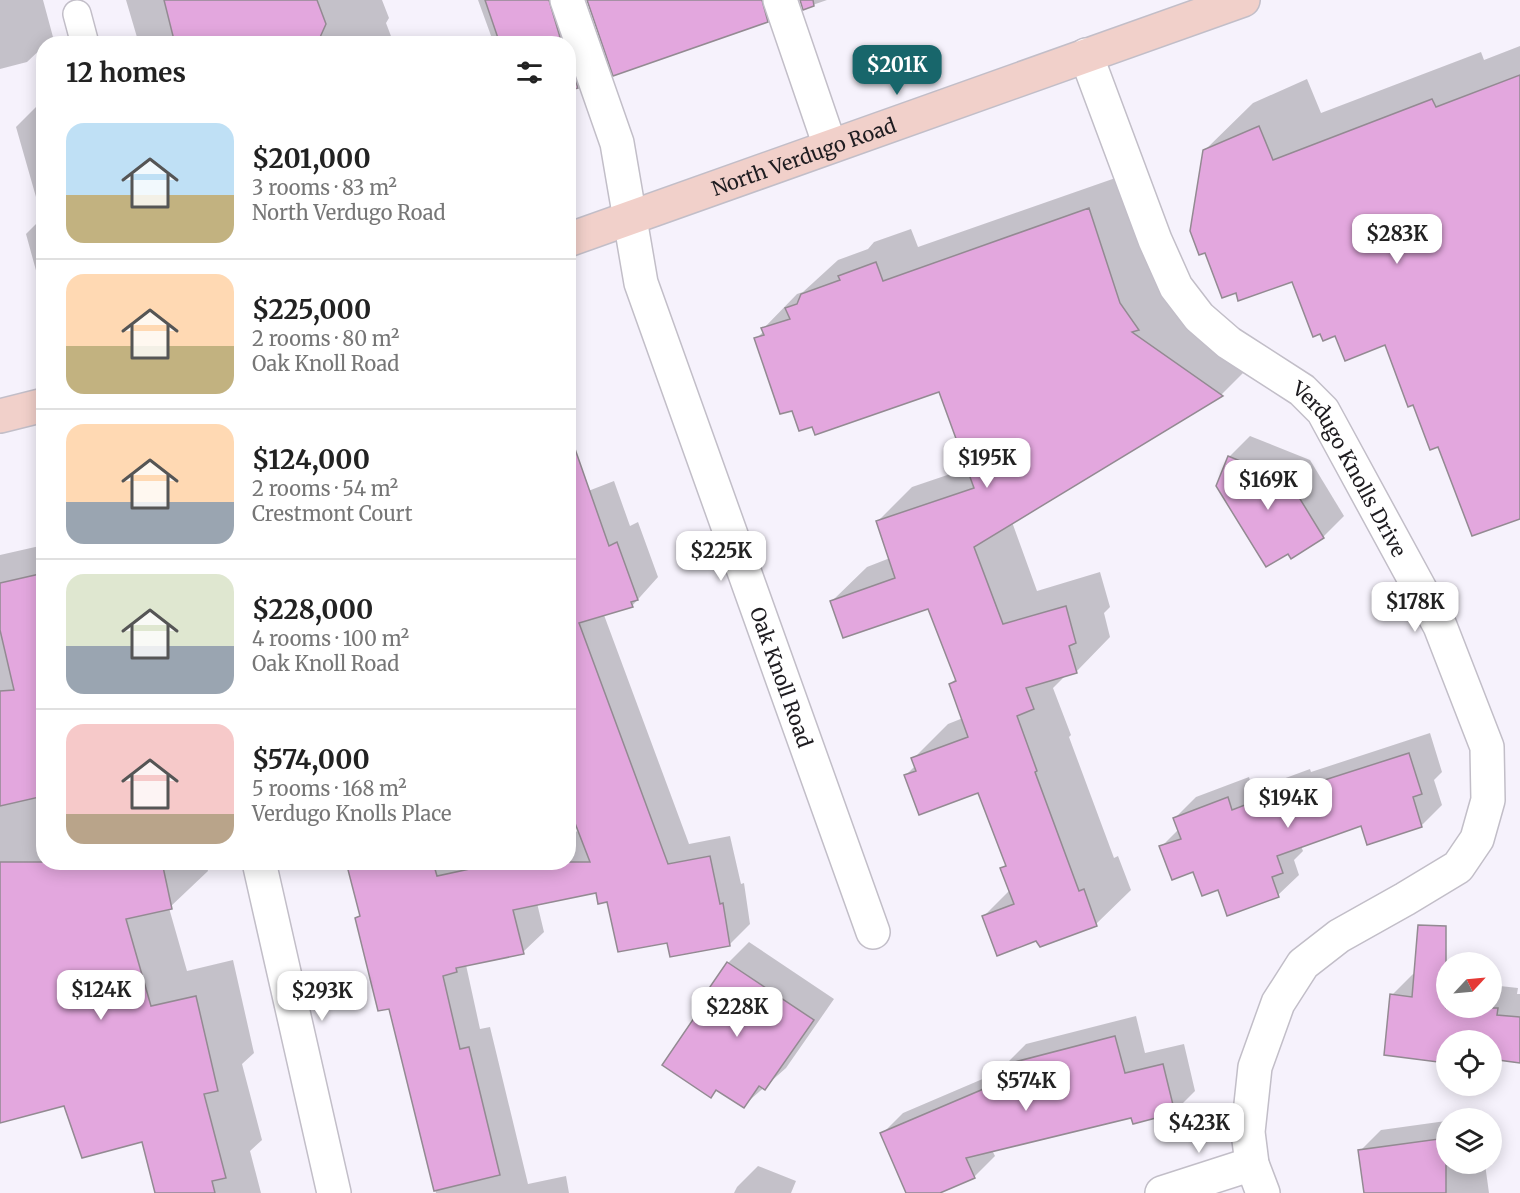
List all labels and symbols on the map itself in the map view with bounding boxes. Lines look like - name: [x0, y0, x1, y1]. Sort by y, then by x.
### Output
- pin: $201K: [855, 45, 939, 96]
- street label: North Verdugo Road: [708, 112, 899, 200]
- pin: $283K: [1355, 214, 1439, 265]
- street label: Verdugo Knolls Drive: [1288, 375, 1412, 561]
- pin: $195K: [945, 438, 1029, 489]
- pin: $169K: [1226, 460, 1310, 511]
- pin: $225K: [679, 531, 763, 582]
- pin: $178K: [1373, 582, 1457, 633]
- street label: Oak Knoll Road: [745, 603, 818, 751]
- pin: $194K: [1246, 778, 1330, 829]
- north arrow: [1436, 952, 1502, 1018]
- pin: $124K: [59, 970, 143, 1021]
- pin: $293K: [280, 971, 364, 1022]
- pin: $228K: [695, 987, 779, 1038]
- pin: $574K: [984, 1061, 1068, 1112]
- pin: $423K: [1157, 1103, 1241, 1154]

